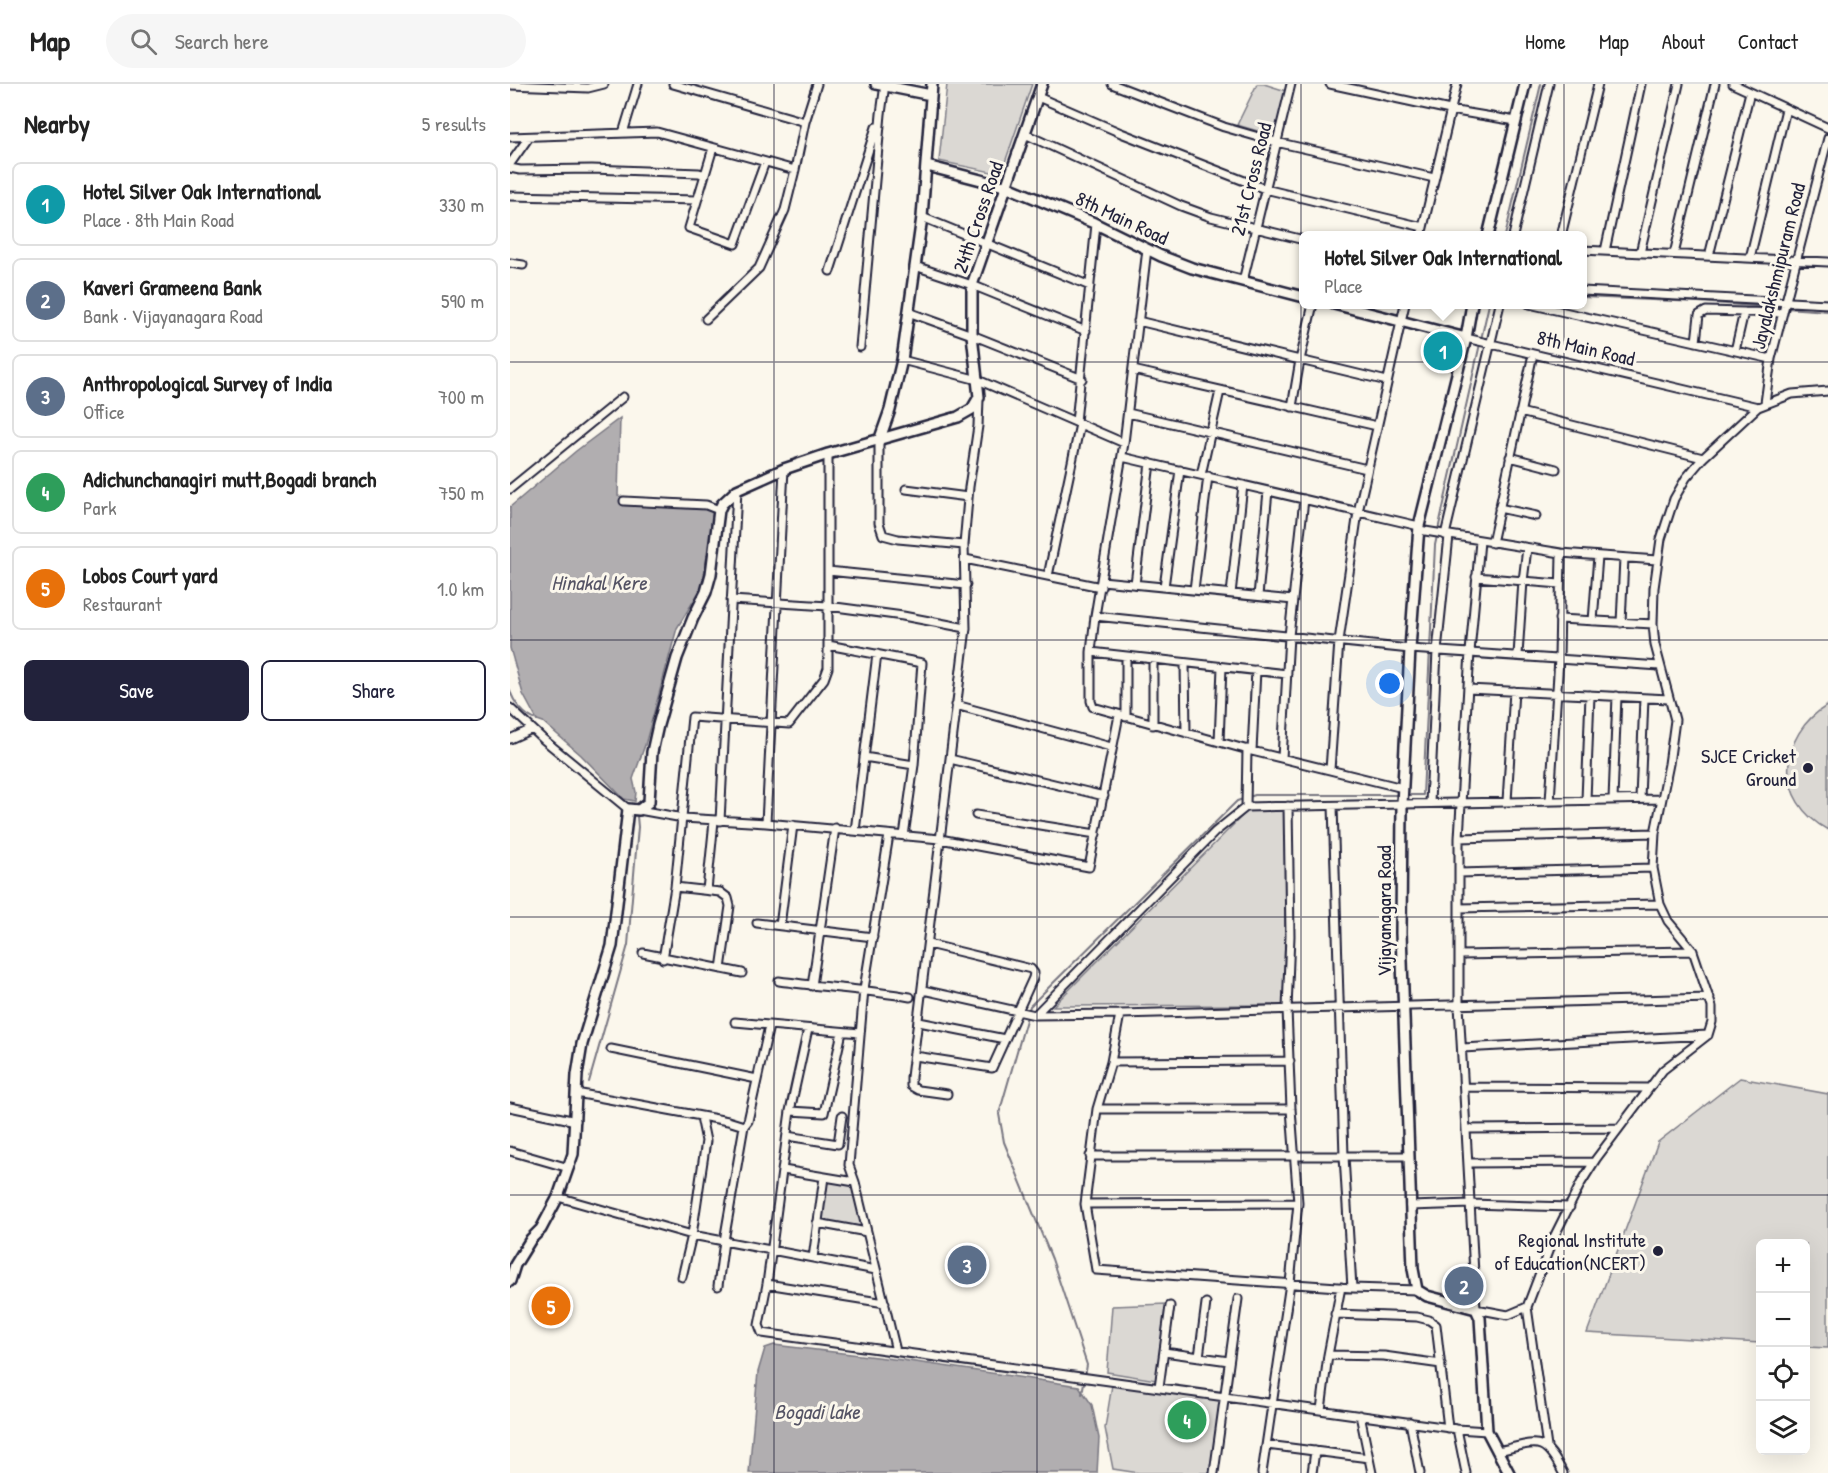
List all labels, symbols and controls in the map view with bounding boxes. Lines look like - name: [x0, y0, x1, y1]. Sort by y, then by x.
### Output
- search box: [106, 14, 526, 68]
- text: Map: [30, 22, 70, 60]
- icon: search: [127, 25, 160, 58]
- text: Search here: [175, 26, 269, 56]
- text: Home: [1525, 27, 1566, 56]
- text: Map: [1599, 27, 1629, 56]
- text: About: [1662, 27, 1705, 56]
- text: Contact: [1738, 27, 1798, 56]
- text: Nearby: [24, 106, 90, 141]
- text: 5 results: [422, 110, 486, 137]
- street label: 21st Cross Road: [1223, 119, 1278, 238]
- street label: 24th Cross Road: [946, 157, 1009, 276]
- text: Hotel Silver Oak International: [83, 176, 321, 206]
- street label: Jayalakshmipuram Road: [1744, 180, 1811, 352]
- street label: 8th Main Road: [1072, 184, 1173, 251]
- text: 1: [42, 191, 49, 218]
- text: 330 m: [439, 191, 484, 218]
- text: Place · 8th Main Road: [83, 206, 234, 233]
- popup: [1299, 231, 1587, 309]
- text: Hotel Silver Oak International: [1324, 242, 1562, 272]
- text: Kaveri Grameena Bank: [83, 272, 262, 302]
- text: Place: [1324, 272, 1363, 299]
- text: 2: [41, 287, 50, 314]
- text: 590 m: [441, 287, 484, 314]
- text: Bank · Vijayanagara Road: [83, 302, 263, 329]
- street label: 8th Main Road: [1535, 323, 1638, 372]
- pin: 1: [1424, 328, 1462, 374]
- text: Anthropological Survey of India: [83, 368, 332, 398]
- text: 3: [41, 383, 50, 410]
- text: 700 m: [438, 383, 484, 410]
- text: Office: [83, 398, 125, 425]
- text: Adichunchanagiri mutt,Bogadi branch: [83, 464, 376, 494]
- text: 4: [42, 479, 49, 506]
- text: 750 m: [438, 479, 484, 506]
- text: Park: [83, 494, 116, 521]
- text: Lobos Court yard: [83, 560, 217, 590]
- water label: Hinakal Kere: [551, 568, 648, 597]
- text: 5: [41, 575, 50, 602]
- text: 1.0 km: [437, 575, 484, 602]
- text: Restaurant: [83, 590, 162, 617]
- button: Save: [24, 660, 249, 721]
- button: Share: [261, 660, 486, 721]
- your location: [1375, 669, 1404, 698]
- place label: SJCE Cricket Ground: [1701, 742, 1797, 792]
- marker: SJCE Cricket Ground: [1801, 761, 1815, 775]
- street label: Vijayanagara Road: [1370, 845, 1397, 977]
- place label: Regional Institute of Education(NCERT): [1495, 1226, 1646, 1276]
- map controls: [1756, 1239, 1810, 1455]
- button: +: [1756, 1239, 1810, 1293]
- pin: 3: [948, 1242, 986, 1288]
- marker: Regional Institute of Education(NCERT): [1651, 1244, 1665, 1258]
- pin: 2: [1444, 1264, 1484, 1308]
- pin: 5: [532, 1284, 570, 1328]
- button: −: [1756, 1293, 1810, 1347]
- button: locate: [1756, 1347, 1810, 1401]
- water label: Bogadi lake: [774, 1397, 861, 1426]
- pin: 4: [1168, 1398, 1206, 1442]
- button: layers: [1756, 1401, 1810, 1455]

